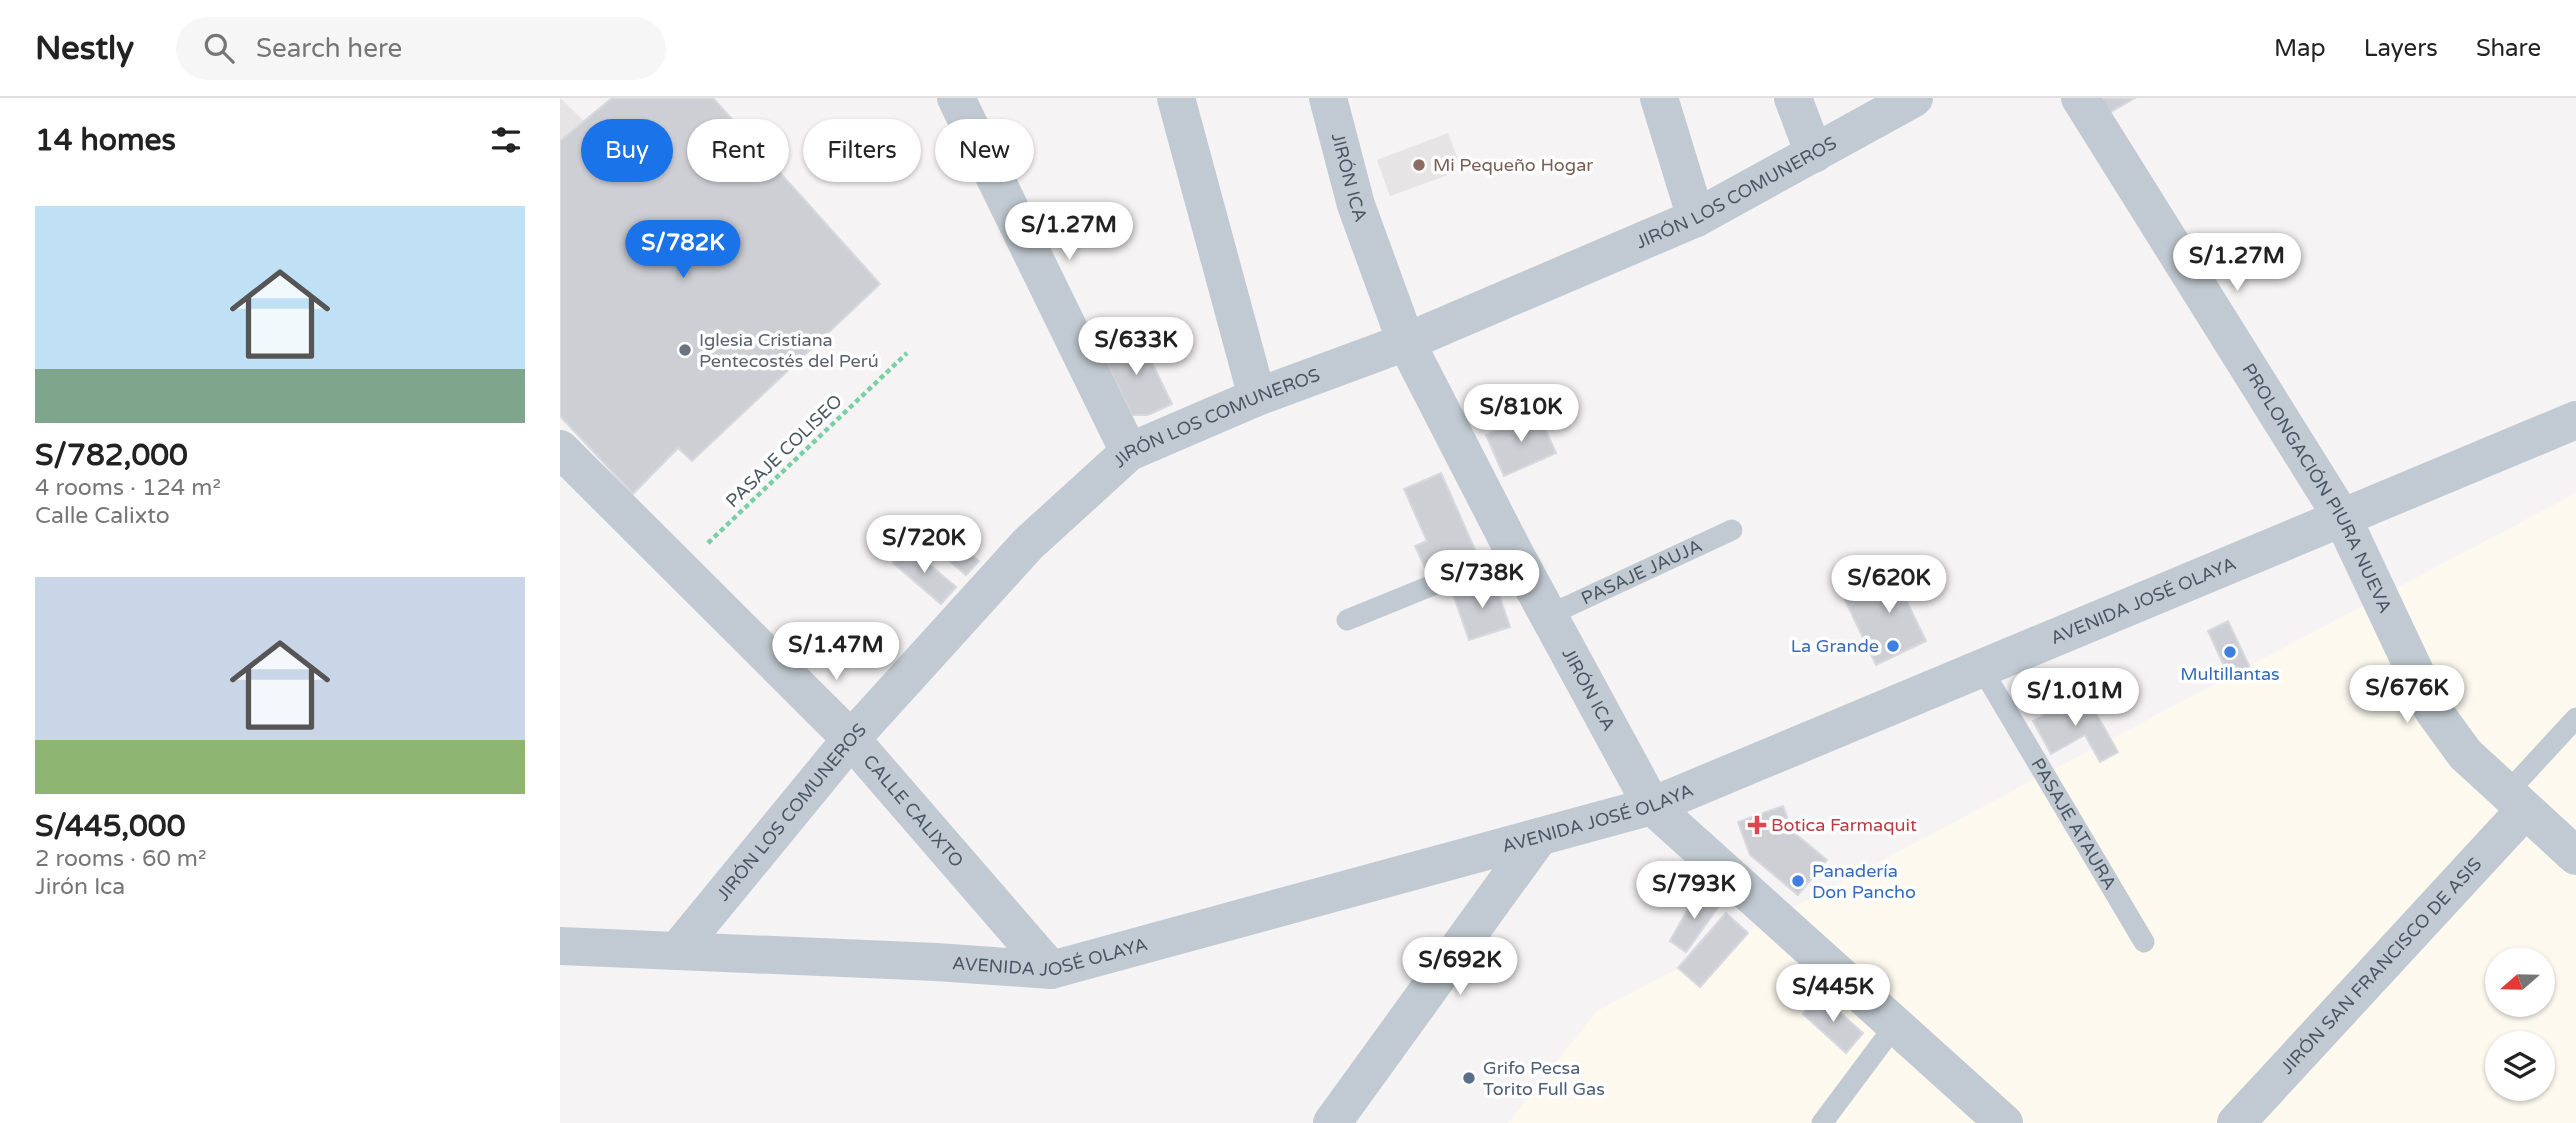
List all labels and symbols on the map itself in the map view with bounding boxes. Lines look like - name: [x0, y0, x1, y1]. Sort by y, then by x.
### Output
- street label: JIRÓN ICA: [1327, 130, 1372, 225]
- street label: JIRÓN LOS COMUNEROS: [1632, 132, 1840, 253]
- place label: Mi Pequeño Hogar: [1433, 154, 1593, 176]
- marker: Mi Pequeño Hogar: [1411, 157, 1427, 173]
- pin: S/1.27M: [1004, 202, 1134, 262]
- pin: S/782K: [626, 220, 740, 280]
- pin: S/1.27M: [2172, 234, 2302, 293]
- pin: S/633K: [1079, 317, 1193, 377]
- place label: Iglesia Cristiana Pentecostés del Perú: [699, 329, 879, 372]
- marker: Iglesia Cristiana Pentecostés del Perú: [677, 342, 693, 358]
- street label: PROLONGACIÓN PIURA NUEVA: [2238, 359, 2397, 616]
- street label: JIRÓN LOS COMUNEROS: [1108, 364, 1323, 472]
- pin: S/810K: [1464, 384, 1578, 444]
- street label: PASAJE COLISEO: [721, 390, 847, 512]
- pin: S/720K: [867, 516, 981, 575]
- street label: PASAJE JAUJA: [1578, 535, 1705, 610]
- pin: S/738K: [1425, 550, 1539, 610]
- street label: AVENIDA JOSÉ OLAYA: [2047, 552, 2239, 649]
- pin: S/620K: [1832, 556, 1946, 615]
- pin: S/1.47M: [771, 622, 901, 682]
- place label: La Grande: [1791, 635, 1879, 657]
- marker: La Grande: [1885, 638, 1901, 654]
- street label: JIRÓN ICA: [1557, 644, 1620, 735]
- marker: Multillantas: [2222, 644, 2238, 660]
- place label: Multillantas: [2180, 663, 2280, 685]
- pin: S/676K: [2350, 666, 2464, 725]
- pin: S/1.01M: [2010, 668, 2140, 728]
- street label: JIRÓN LOS COMUNEROS: [712, 719, 871, 905]
- street label: CALLE CALIXTO: [858, 750, 968, 872]
- street label: PASAJE ATAURA: [2026, 754, 2121, 893]
- street label: AVENIDA JOSÉ OLAYA: [1500, 779, 1697, 857]
- place label: Botica Farmaquit: [1771, 814, 1917, 836]
- marker: Botica Farmaquit: [1749, 817, 1765, 833]
- street label: JIRÓN SAN FRANCISCO DE ASIS: [2276, 853, 2486, 1078]
- place label: Panadería Don Pancho: [1812, 860, 1916, 903]
- pin: S/793K: [1637, 862, 1751, 921]
- marker: Panadería Don Pancho: [1790, 873, 1806, 889]
- street label: AVENIDA JOSÉ OLAYA: [951, 933, 1150, 981]
- pin: S/692K: [1403, 937, 1517, 997]
- north arrow: [2485, 947, 2555, 1017]
- pin: S/445K: [1776, 964, 1890, 1024]
- place label: Grifo Pecsa Torito Full Gas: [1483, 1057, 1605, 1100]
- marker: Grifo Pecsa Torito Full Gas: [1461, 1070, 1477, 1086]

